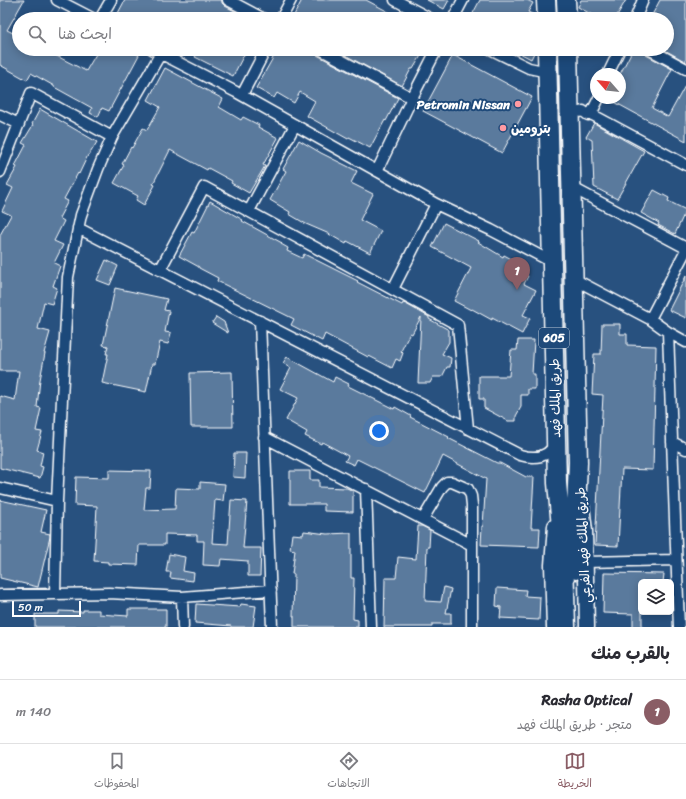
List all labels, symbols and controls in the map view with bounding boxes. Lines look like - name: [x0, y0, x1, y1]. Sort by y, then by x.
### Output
- search box: [12, 12, 674, 56]
- text: ابحث هنا: [58, 21, 112, 47]
- icon: search: [26, 23, 48, 45]
- north arrow: [590, 68, 626, 104]
- place label: Petromin Nissan: [416, 93, 511, 116]
- marker: Petromin Nissan: [513, 99, 523, 109]
- place label: بترومين: [511, 117, 551, 140]
- marker: بترومين: [498, 123, 508, 133]
- pin: 1: [504, 257, 530, 290]
- road number: 605: [539, 328, 569, 348]
- street label: طريق الملك فهد: [543, 358, 567, 438]
- your location: [369, 421, 389, 441]
- street label: طريق الملك فهد الفرعي: [568, 486, 598, 604]
- map controls: [638, 579, 674, 615]
- button: layers: [638, 579, 674, 615]
- text: 50 m: [18, 598, 43, 617]
- scale bar: [12, 599, 81, 618]
- text: بالقرب منك: [591, 638, 670, 668]
- text: Rasha Optical: [542, 687, 632, 713]
- text: 140 m: [16, 700, 51, 723]
- text: 1: [654, 700, 660, 723]
- text: متجر · طريق الملك فهد: [517, 713, 632, 736]
- tab: المحفوظات: [94, 750, 139, 793]
- tab: الاتجاهات: [327, 750, 370, 793]
- tab: الخريطة: [558, 750, 592, 793]

